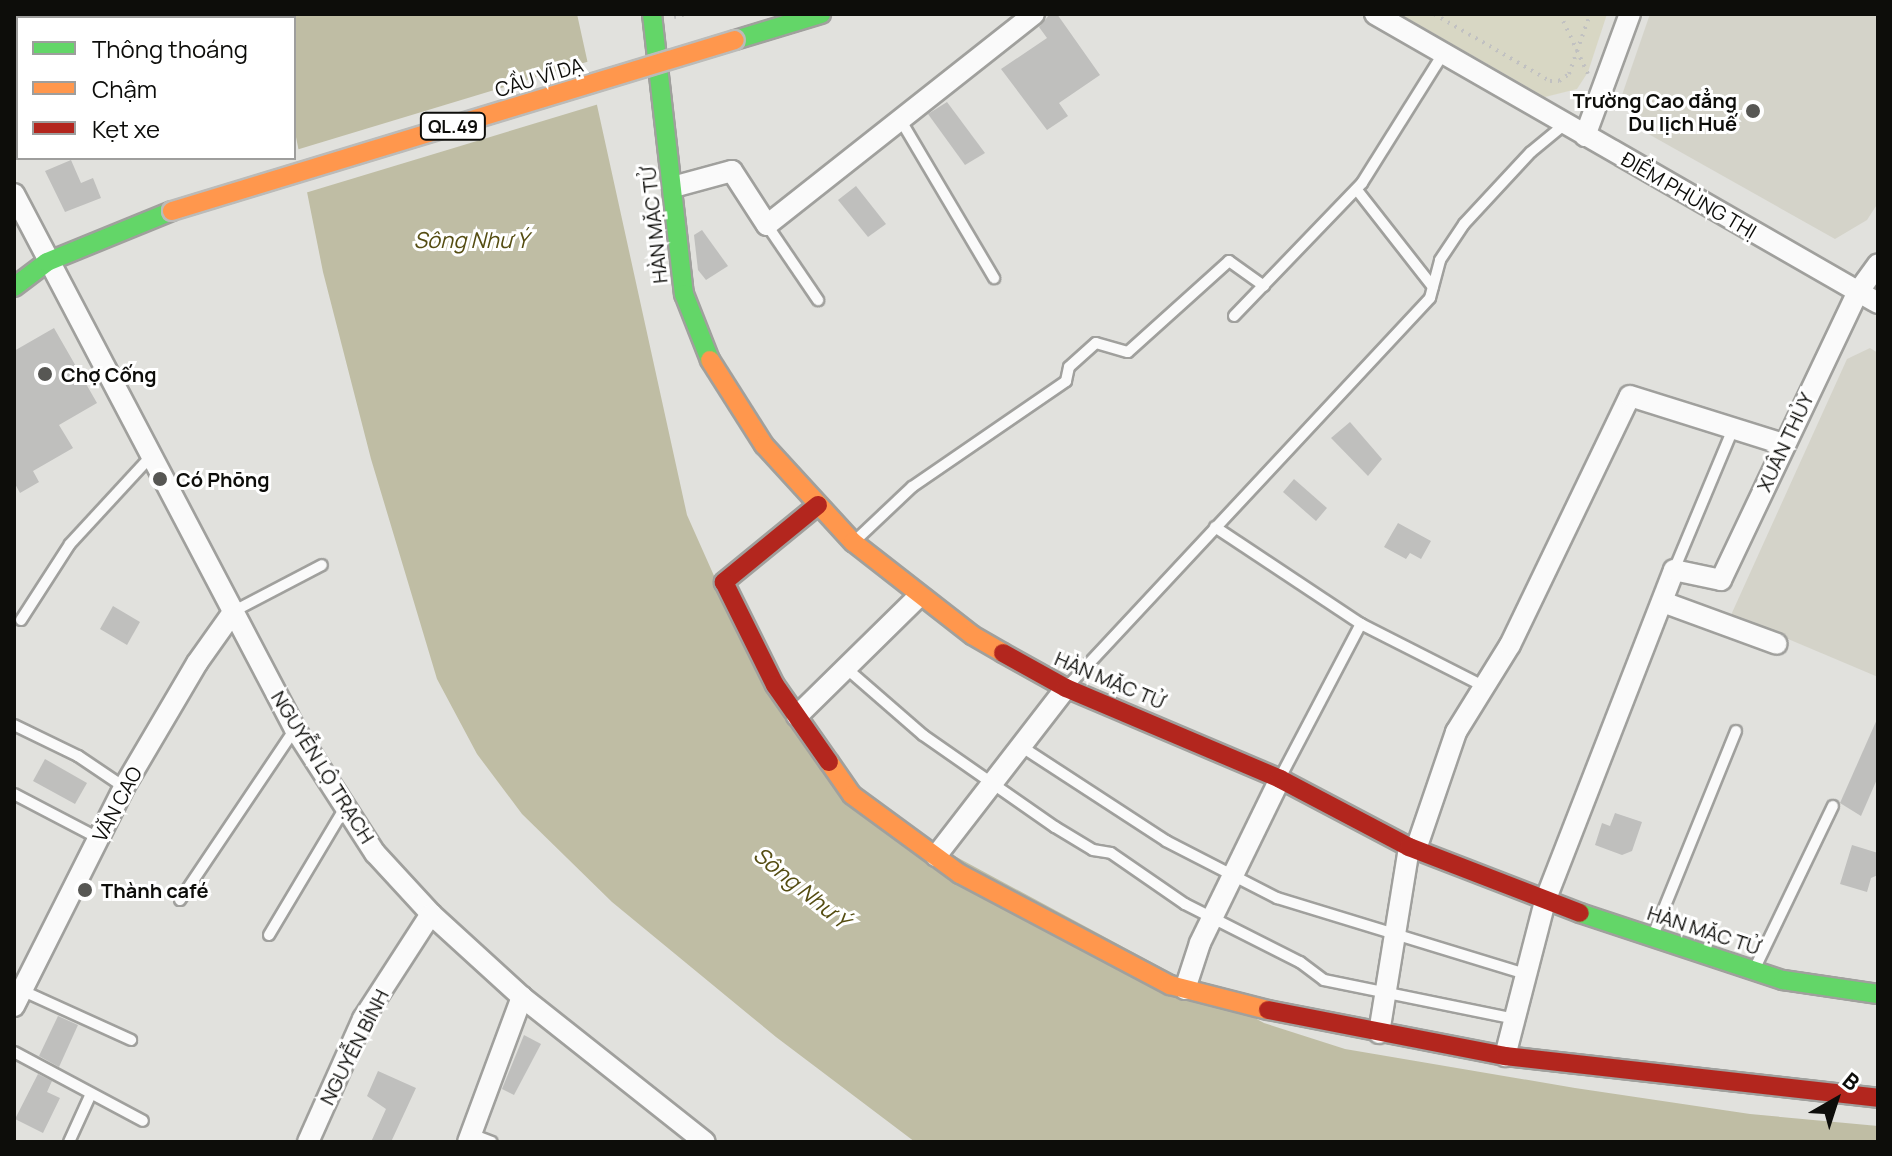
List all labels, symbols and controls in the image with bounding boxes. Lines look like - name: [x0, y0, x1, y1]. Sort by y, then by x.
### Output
- legend: [16, 16, 296, 160]
- text: Thông thoáng: [92, 32, 248, 65]
- street label: CẦU VĨ DẠ: [492, 52, 586, 102]
- text: Chậm: [92, 72, 157, 105]
- place label: Trường Cao đẳng Du lịch Huế: [1573, 88, 1737, 135]
- marker: Trường Cao đẳng Du lịch Huế: [1744, 102, 1762, 120]
- text: Kẹt xe: [92, 112, 160, 145]
- road number: QL.49: [419, 112, 487, 140]
- street label: ĐIỀM PHÙNG THỊ: [1617, 147, 1761, 243]
- street label: HÀN MẶC TỬ: [636, 165, 672, 285]
- water label: Sông Như Ý: [414, 228, 528, 254]
- place label: Chợ Cống: [61, 362, 157, 386]
- marker: Chợ Cống: [36, 365, 54, 383]
- street label: XUÂN THỦY: [1752, 389, 1818, 495]
- place label: Có Phōng: [176, 467, 270, 491]
- marker: Có Phōng: [151, 470, 169, 488]
- street label: HÀN MẶC TỬ: [1051, 646, 1169, 714]
- street label: NGUYỄN LỘ TRẠCH: [266, 686, 380, 848]
- street label: VĂN CAO: [87, 762, 147, 846]
- water label: Sông Như Ý: [748, 842, 854, 934]
- place label: Thành café: [101, 878, 209, 902]
- marker: Thành café: [76, 881, 94, 899]
- street label: HÀN MẶC TỬ: [1644, 900, 1764, 960]
- street label: NGUYỄN BÍNH: [315, 985, 393, 1109]
- north arrow: [1796, 1060, 1876, 1140]
- text: B: [1836, 1065, 1866, 1097]

